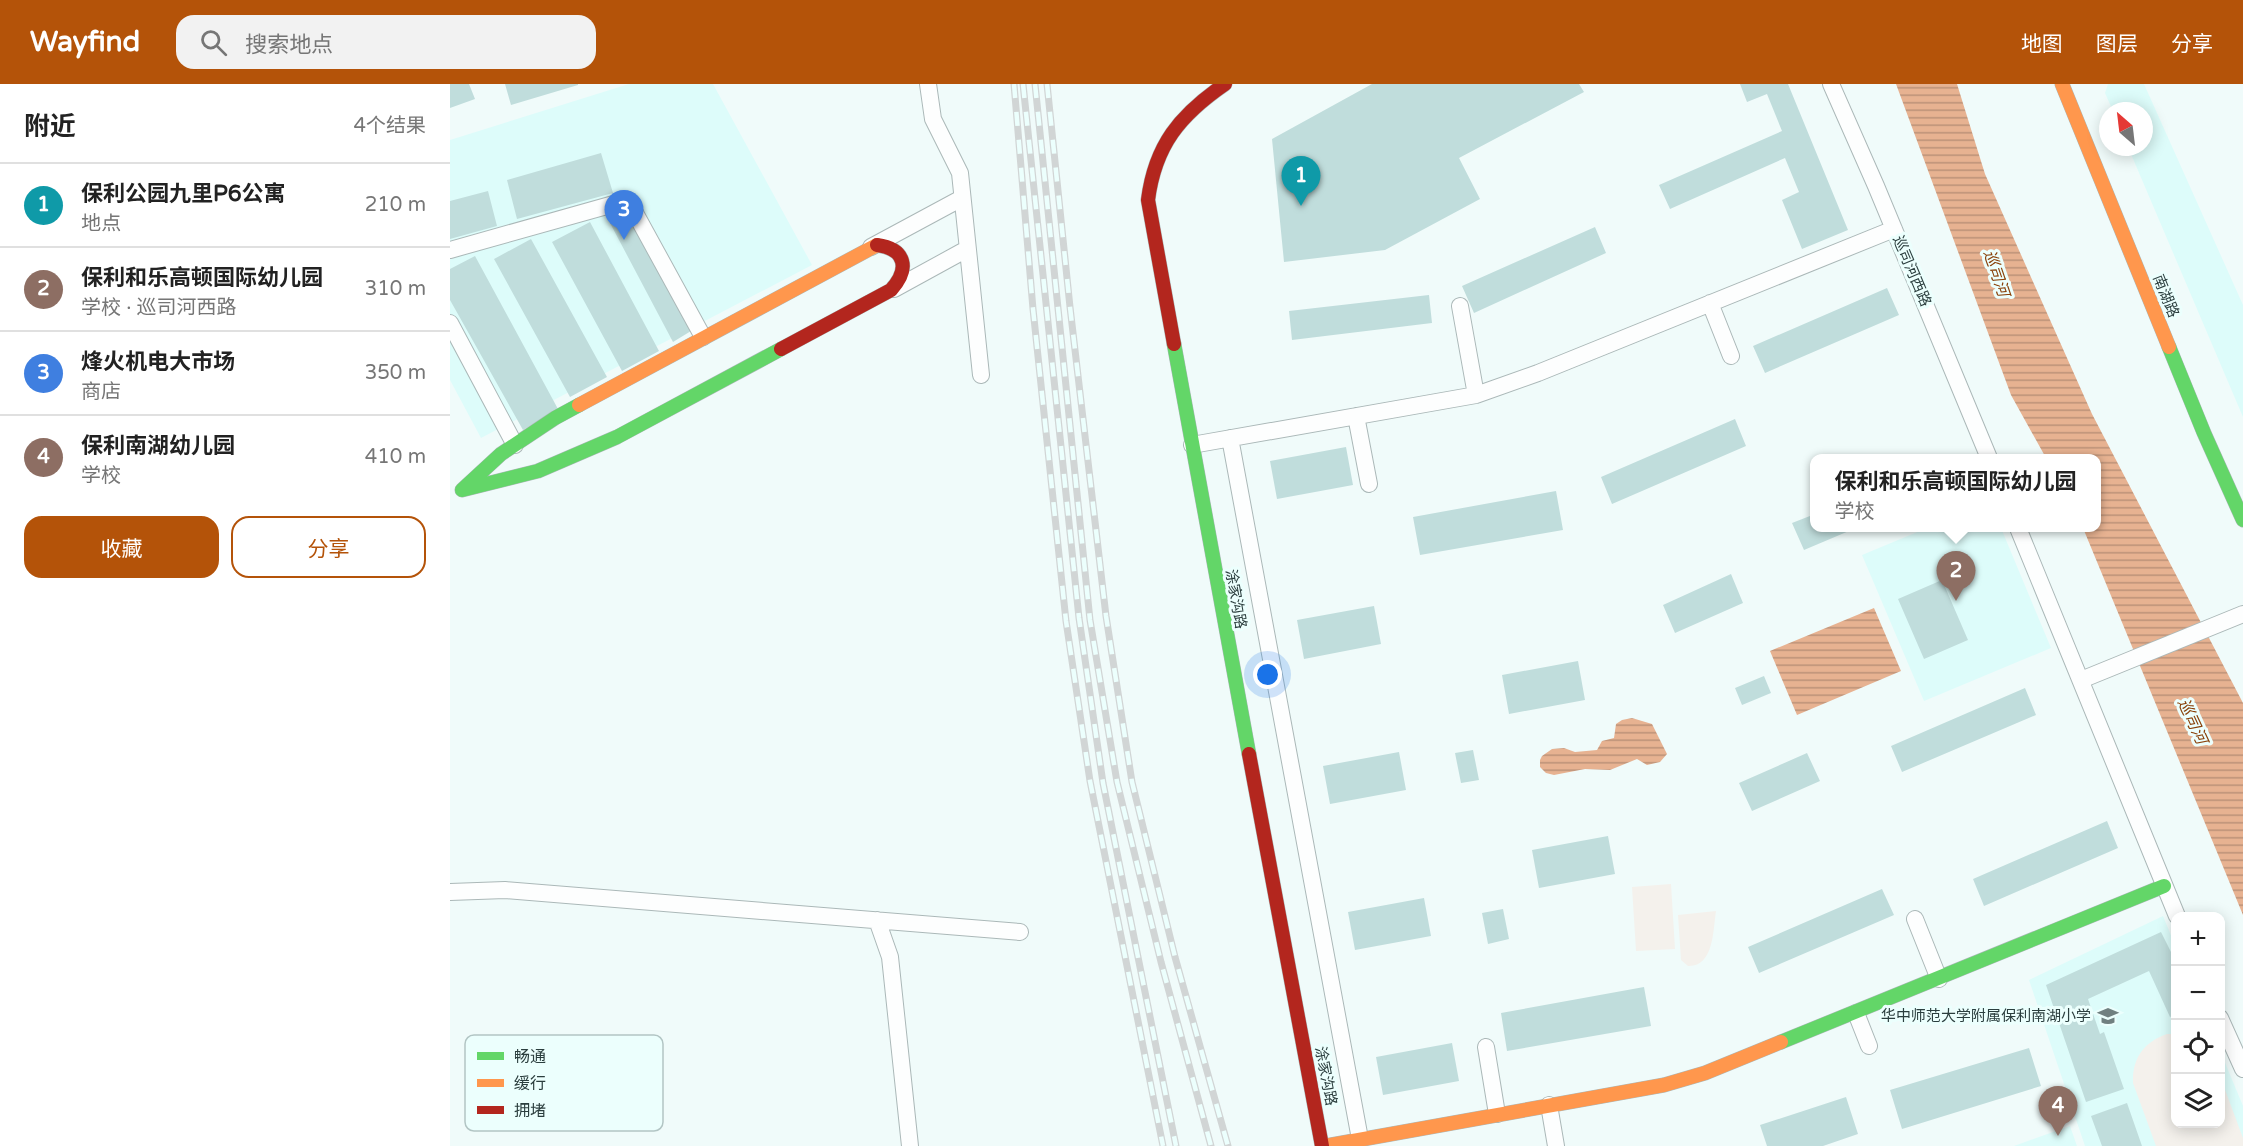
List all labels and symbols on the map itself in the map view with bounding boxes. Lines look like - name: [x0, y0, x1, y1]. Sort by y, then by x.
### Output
- north arrow: [2099, 102, 2153, 156]
- pin: 1: [1282, 156, 1320, 206]
- pin: 3: [604, 190, 644, 240]
- street label: 巡司河西路: [1889, 233, 1935, 309]
- water label: 巡司河: [1979, 247, 2014, 302]
- street label: 南湖路: [2149, 272, 2183, 320]
- pin: 2: [1936, 552, 1976, 601]
- street label: 涂家沟路: [1222, 568, 1250, 630]
- your location: [1253, 660, 1282, 689]
- water label: 巡司河: [2173, 695, 2213, 750]
- school or university icon: 华中师范大学附属保利南湖小学: [2096, 1004, 2120, 1028]
- place label: 华中师范大学附属保利南湖小学: [1881, 1007, 2091, 1025]
- legend: [465, 1035, 663, 1131]
- street label: 涂家沟路: [1311, 1045, 1341, 1107]
- text: 畅通: [514, 1047, 546, 1067]
- text: 缓行: [514, 1074, 546, 1094]
- pin: 4: [2038, 1086, 2078, 1136]
- text: 拥堵: [514, 1101, 546, 1121]

